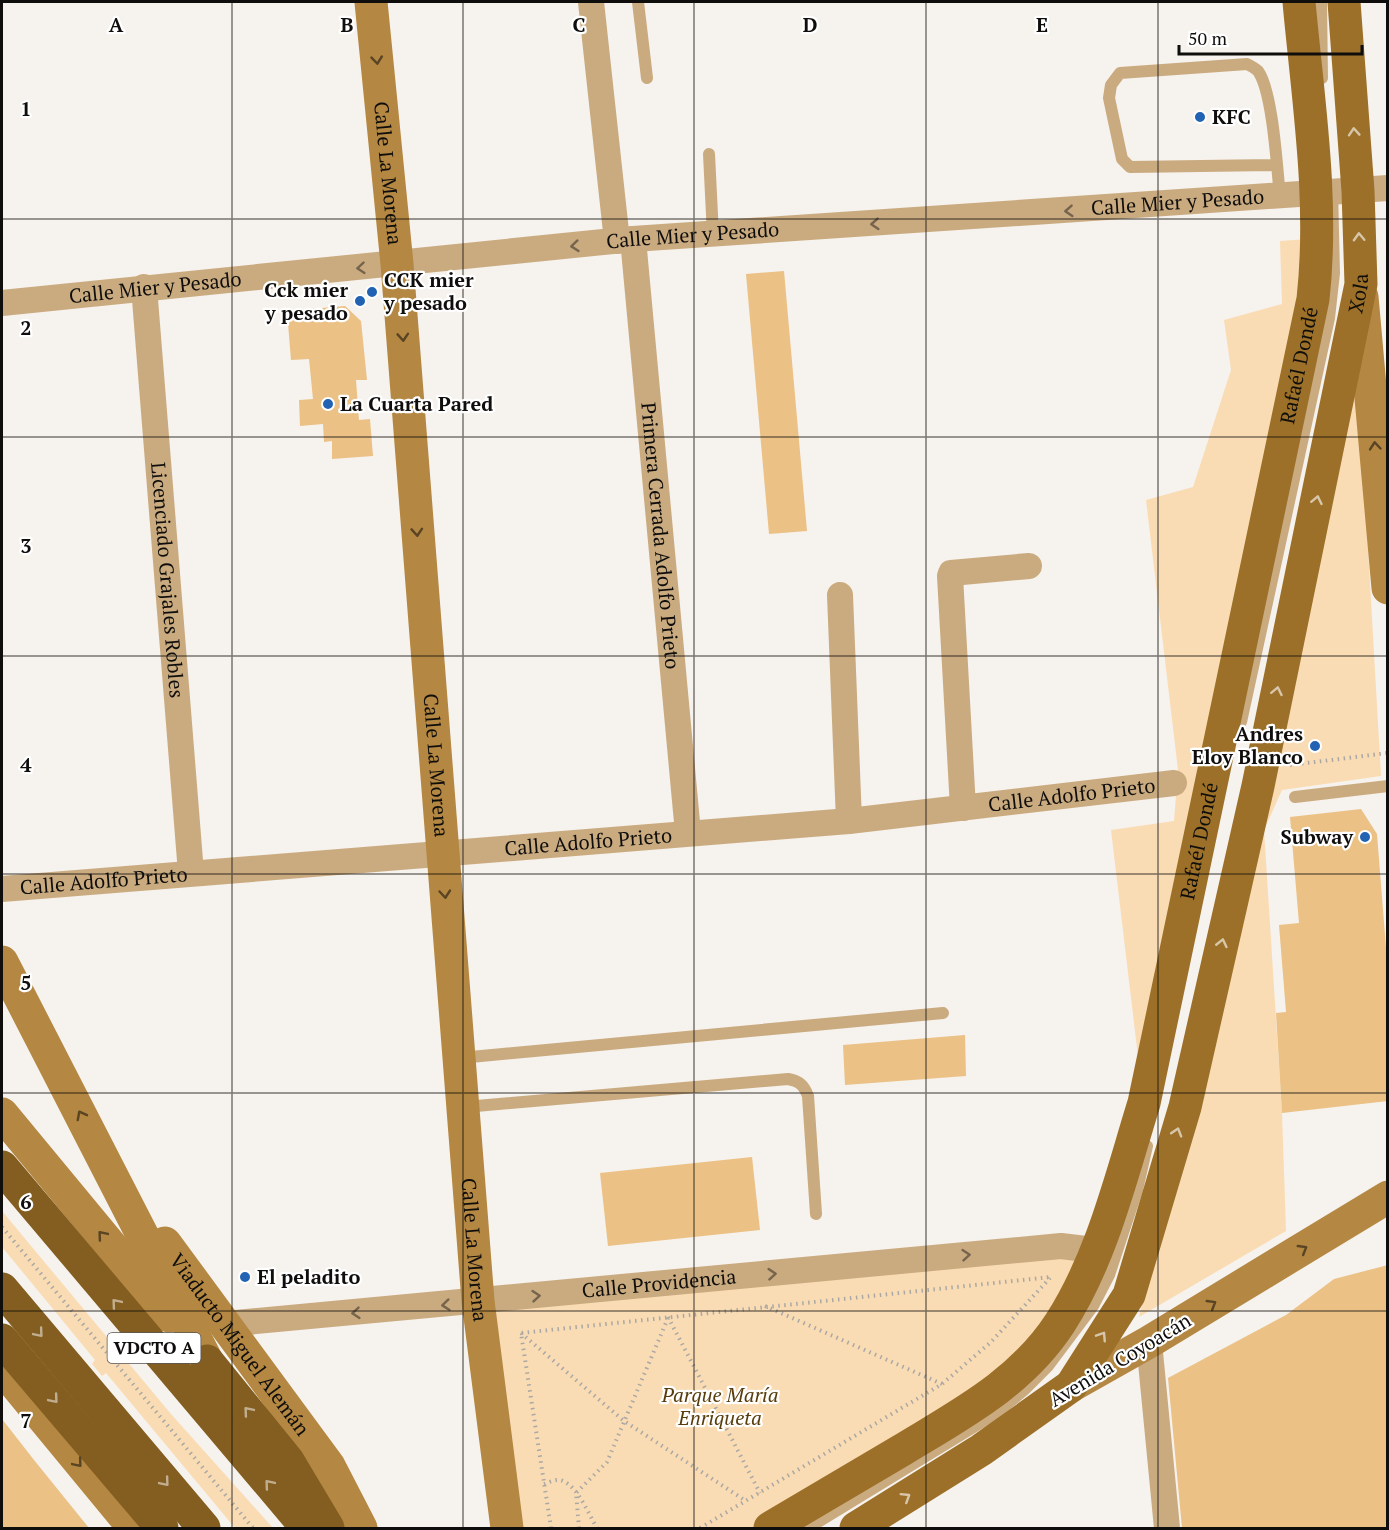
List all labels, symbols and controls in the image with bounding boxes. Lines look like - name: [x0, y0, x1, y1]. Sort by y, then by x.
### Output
- text: A: [109, 11, 124, 38]
- text: B: [341, 11, 354, 38]
- text: C: [572, 11, 586, 38]
- text: D: [803, 11, 817, 38]
- text: E: [1036, 11, 1048, 38]
- scale bar: [1179, 18, 1362, 56]
- text: 50 m: [1188, 26, 1228, 50]
- one-way arrow: [370, 55, 383, 64]
- text: 1: [20, 95, 32, 122]
- street label: Calle La Morena: [368, 100, 409, 246]
- place label: KFC: [1212, 103, 1251, 130]
- marker: KFC: [1193, 110, 1207, 124]
- one-way arrow: [1347, 128, 1360, 137]
- street label: Calle Mier y Pesado: [1090, 182, 1265, 221]
- one-way arrow: [1065, 205, 1074, 218]
- street label: Calle Mier y Pesado: [605, 215, 780, 255]
- one-way arrow: [870, 217, 879, 230]
- one-way arrow: [1353, 233, 1366, 242]
- one-way arrow: [571, 239, 580, 252]
- one-way arrow: [356, 261, 365, 274]
- street label: Calle Mier y Pesado: [68, 265, 243, 309]
- place label: CCK mier y pesado: [383, 266, 474, 316]
- street label: Xola: [1341, 273, 1374, 315]
- place label: Cck mier y pesado: [264, 276, 348, 326]
- marker: CCK mier y pesado: [365, 285, 379, 299]
- marker: Cck mier y pesado: [353, 294, 367, 308]
- street label: Rafaél Dondé: [1273, 304, 1324, 426]
- text: 2: [20, 314, 32, 341]
- one-way arrow: [396, 333, 409, 342]
- place label: La Cuarta Pared: [340, 390, 493, 417]
- marker: La Cuarta Pared: [321, 397, 335, 411]
- street label: Primera Cerrada Adolfo Prieto: [635, 401, 687, 670]
- one-way arrow: [1369, 441, 1382, 450]
- street label: Licenciado Grajales Robles: [145, 461, 191, 699]
- one-way arrow: [1309, 495, 1322, 505]
- one-way arrow: [411, 527, 424, 536]
- text: 3: [20, 532, 32, 559]
- one-way arrow: [1270, 686, 1283, 696]
- street label: Calle La Morena: [418, 692, 456, 838]
- place label: Andres Eloy Blanco: [1192, 720, 1303, 770]
- marker: Andres Eloy Blanco: [1308, 739, 1322, 753]
- text: 4: [20, 751, 32, 778]
- street label: Calle Adolfo Prieto: [987, 771, 1157, 818]
- street label: Rafaél Dondé: [1173, 780, 1224, 902]
- street label: Calle Adolfo Prieto: [503, 821, 673, 862]
- place label: Subway: [1281, 823, 1353, 850]
- marker: Subway: [1358, 830, 1372, 844]
- street label: Calle Adolfo Prieto: [19, 860, 188, 901]
- one-way arrow: [438, 889, 451, 898]
- one-way arrow: [1215, 938, 1228, 948]
- text: 5: [20, 969, 32, 996]
- one-way arrow: [77, 1110, 88, 1121]
- one-way arrow: [1170, 1127, 1182, 1138]
- street label: Calle La Morena: [455, 1177, 494, 1323]
- text: 6: [20, 1188, 32, 1215]
- one-way arrow: [98, 1231, 109, 1242]
- one-way arrow: [1297, 1245, 1307, 1257]
- street label: Viaducto Miguel Alemán: [164, 1248, 316, 1441]
- one-way arrow: [962, 1249, 971, 1262]
- street label: Calle Providencia: [581, 1262, 737, 1304]
- place label: El peladito: [257, 1263, 360, 1290]
- one-way arrow: [767, 1268, 777, 1281]
- marker: El peladito: [238, 1270, 252, 1284]
- one-way arrow: [531, 1290, 541, 1303]
- one-way arrow: [441, 1298, 450, 1311]
- one-way arrow: [112, 1299, 123, 1310]
- one-way arrow: [1206, 1300, 1216, 1312]
- one-way arrow: [351, 1306, 360, 1319]
- street label: Avenida Coyoacán: [1044, 1306, 1196, 1413]
- one-way arrow: [32, 1326, 43, 1337]
- one-way arrow: [1095, 1332, 1106, 1343]
- road number: VDCTO A: [108, 1333, 201, 1363]
- park label: Parque María Enriqueta: [661, 1381, 778, 1431]
- one-way arrow: [47, 1392, 58, 1403]
- text: 7: [20, 1407, 32, 1434]
- one-way arrow: [245, 1407, 256, 1418]
- one-way arrow: [71, 1456, 82, 1467]
- one-way arrow: [158, 1475, 169, 1486]
- one-way arrow: [265, 1480, 276, 1491]
- one-way arrow: [900, 1493, 910, 1505]

